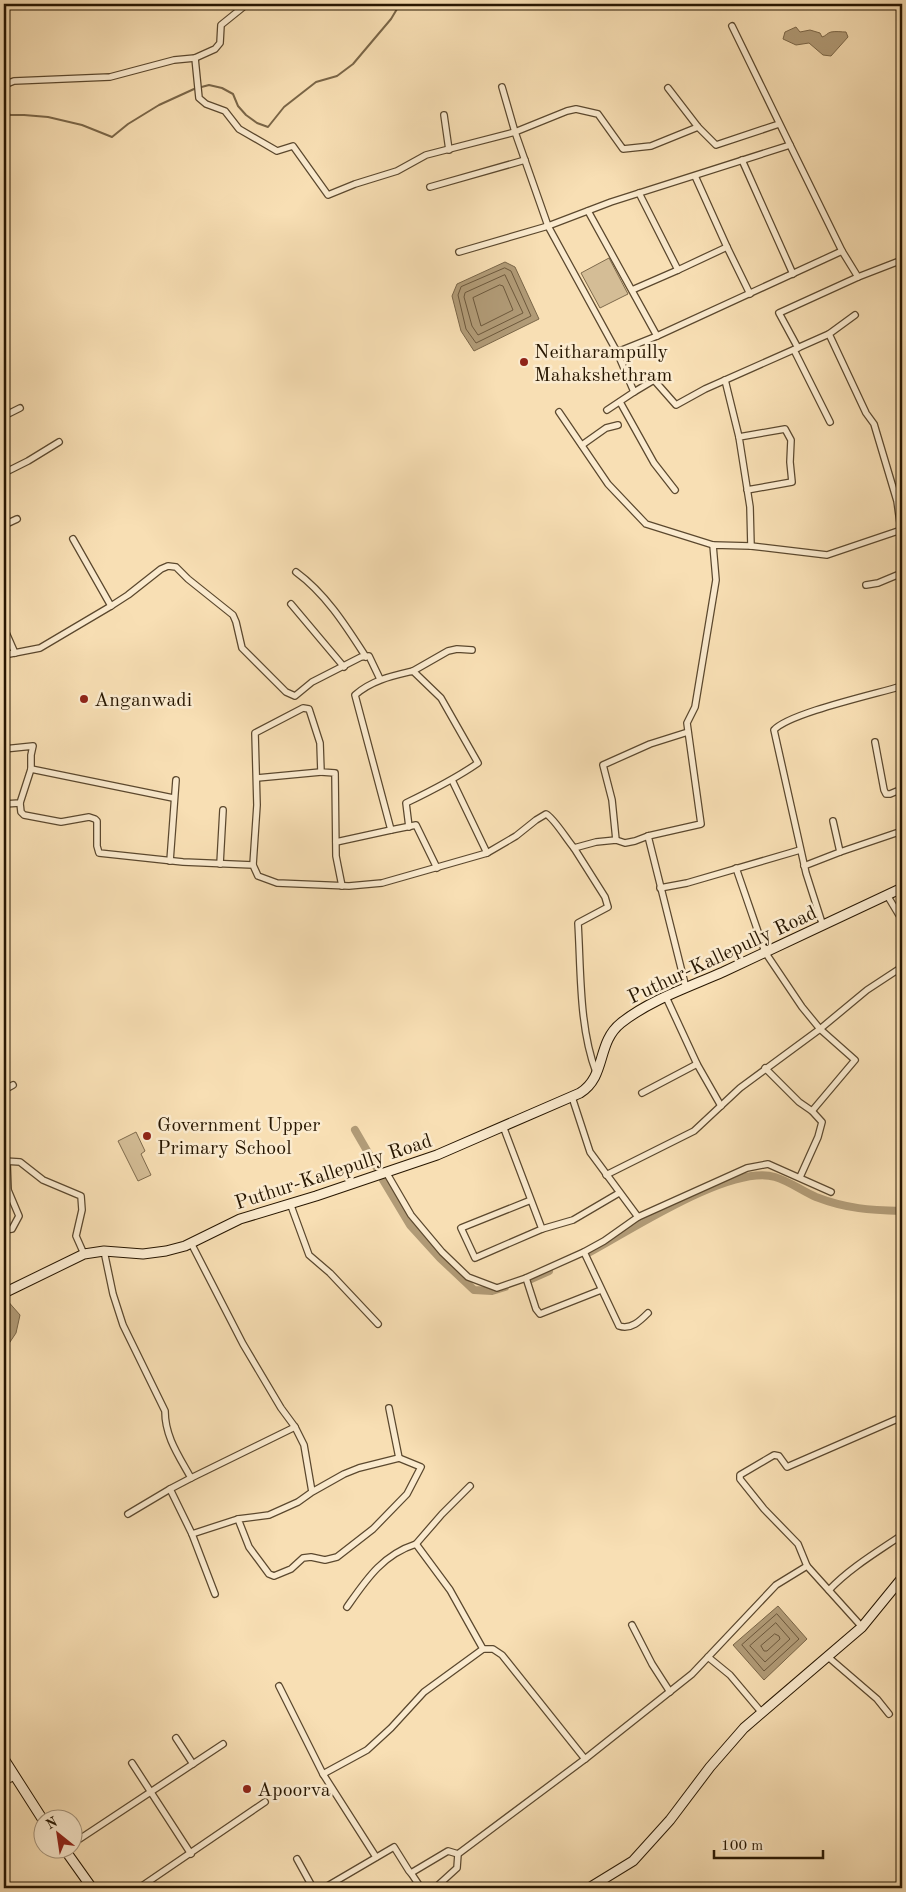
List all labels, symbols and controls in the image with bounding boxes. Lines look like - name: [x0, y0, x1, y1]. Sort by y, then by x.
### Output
- place label: Neitharampully Mahakshethram: [534, 343, 673, 386]
- marker: Neitharampully Mahakshethram: [518, 356, 530, 368]
- place label: Anganwadi: [94, 691, 192, 711]
- marker: Anganwadi: [78, 693, 90, 705]
- street label: Puthur-Kallepully Road: [625, 903, 820, 1008]
- place label: Government Upper Primary School: [157, 1116, 321, 1159]
- marker: Government Upper Primary School: [141, 1130, 153, 1142]
- street label: Puthur-Kallepully Road: [233, 1132, 435, 1214]
- place label: Apoorva: [257, 1781, 331, 1801]
- marker: Apoorva: [241, 1783, 253, 1795]
- north arrow: [32, 1810, 82, 1860]
- text: N: [44, 1815, 60, 1832]
- scale bar: [714, 1827, 822, 1859]
- text: 100 m: [721, 1839, 763, 1854]

